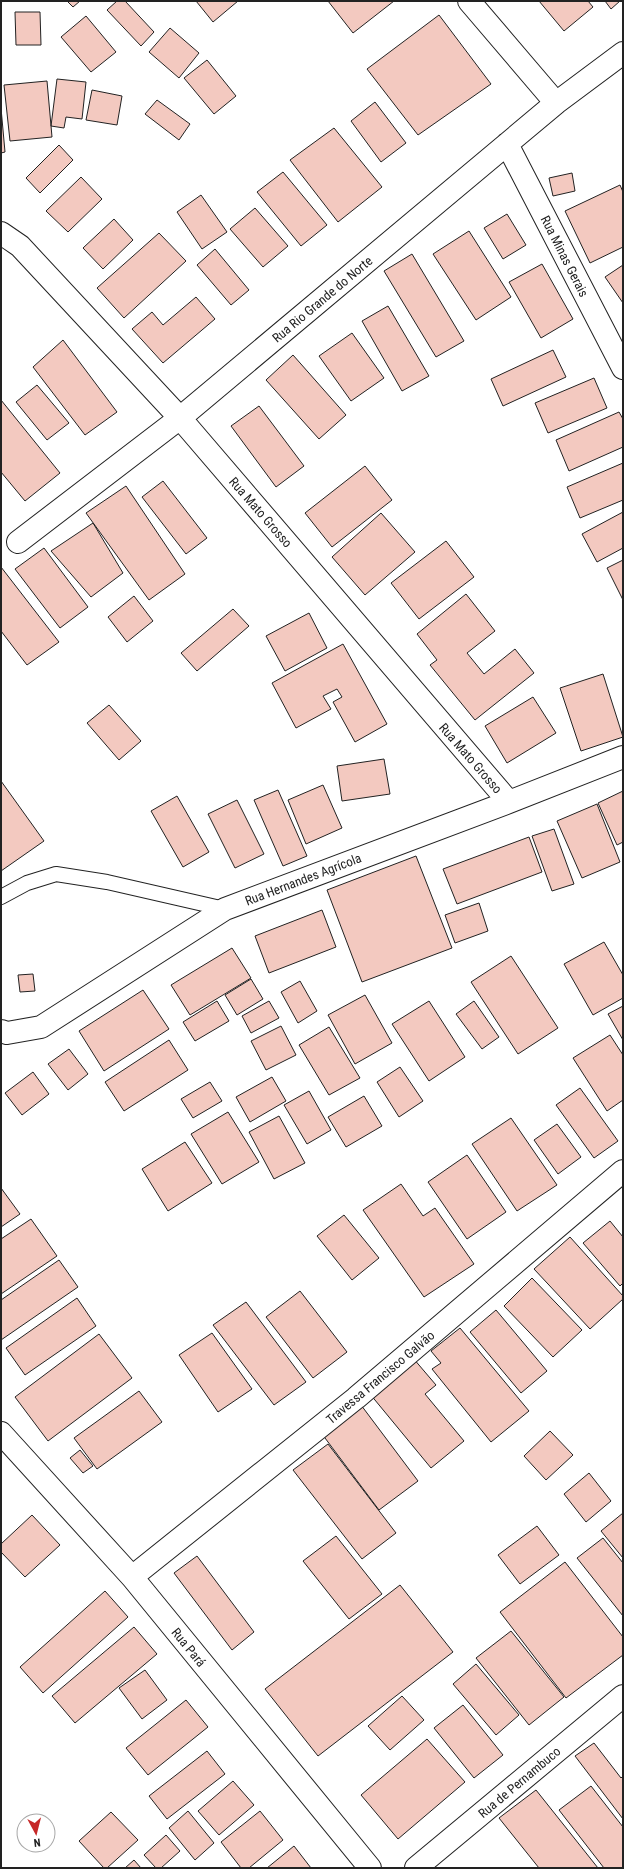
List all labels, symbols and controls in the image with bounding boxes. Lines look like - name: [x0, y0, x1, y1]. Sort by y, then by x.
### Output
- street label: Rua Minas Gerais: [538, 213, 592, 299]
- street label: Rua Rio Grande do Norte: [269, 253, 375, 346]
- street label: Rua Mato Grosso: [226, 474, 295, 550]
- street label: Rua Mato Grosso: [436, 720, 505, 796]
- street label: Rua Hernandes Agrícola: [243, 850, 364, 909]
- street label: Travessa Francisco Galvão: [323, 1328, 437, 1427]
- street label: Rua Pará: [168, 1625, 209, 1670]
- street label: Rua de Pernambuco: [475, 1744, 563, 1821]
- north arrow: [16, 1813, 56, 1853]
- text: N: [33, 1836, 41, 1849]

